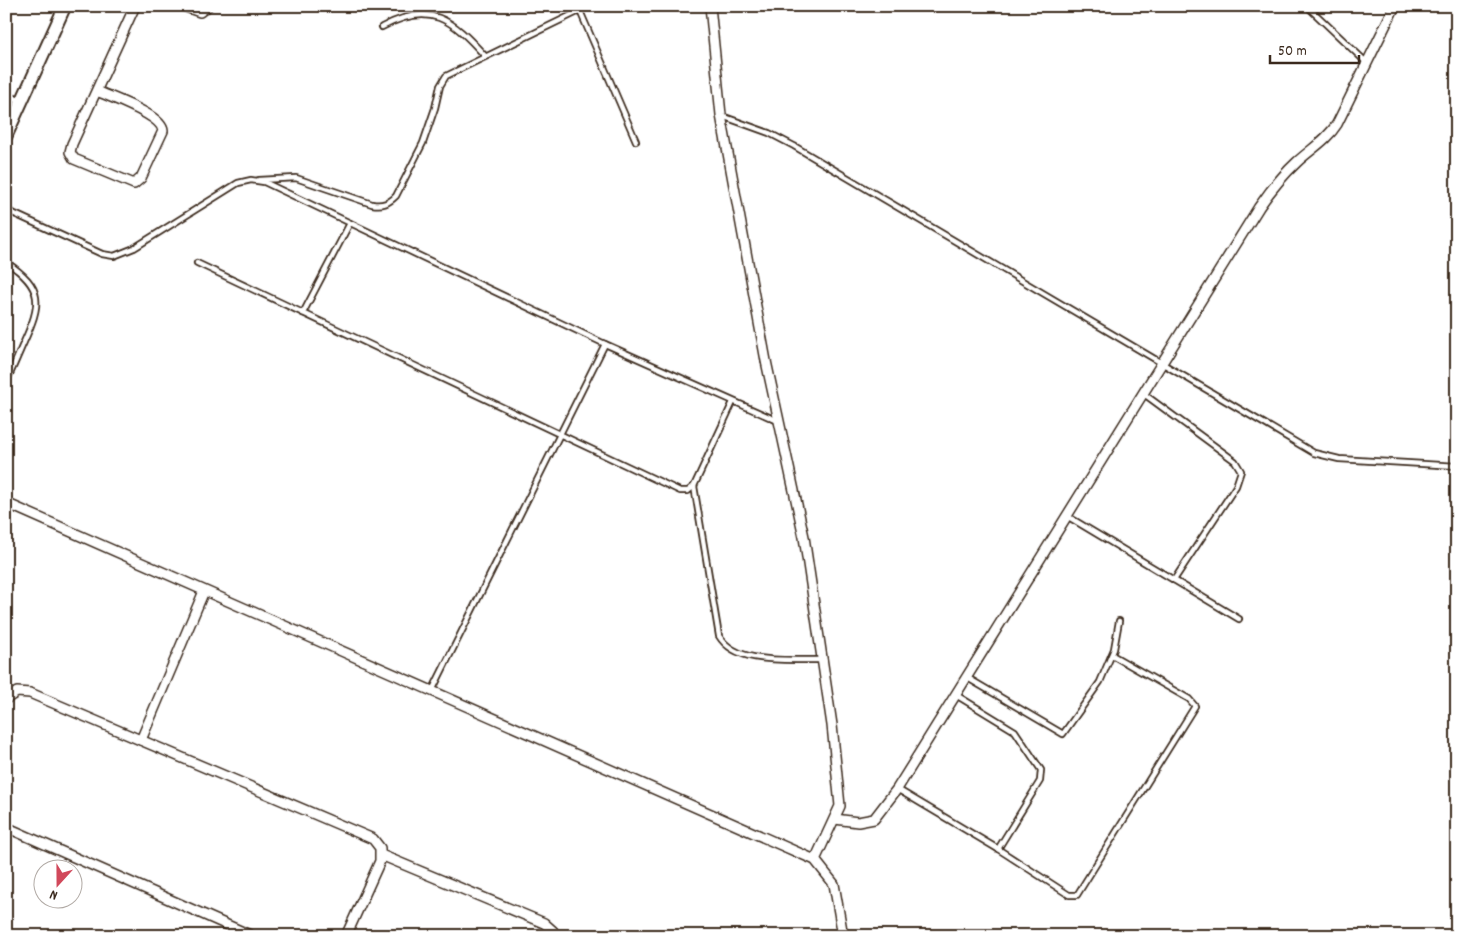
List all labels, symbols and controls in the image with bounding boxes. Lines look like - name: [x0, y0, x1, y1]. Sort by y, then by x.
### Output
- scale bar: [1270, 32, 1359, 64]
- text: 50 m: [1278, 41, 1307, 63]
- north arrow: [32, 860, 82, 910]
- text: N: [47, 884, 61, 905]

